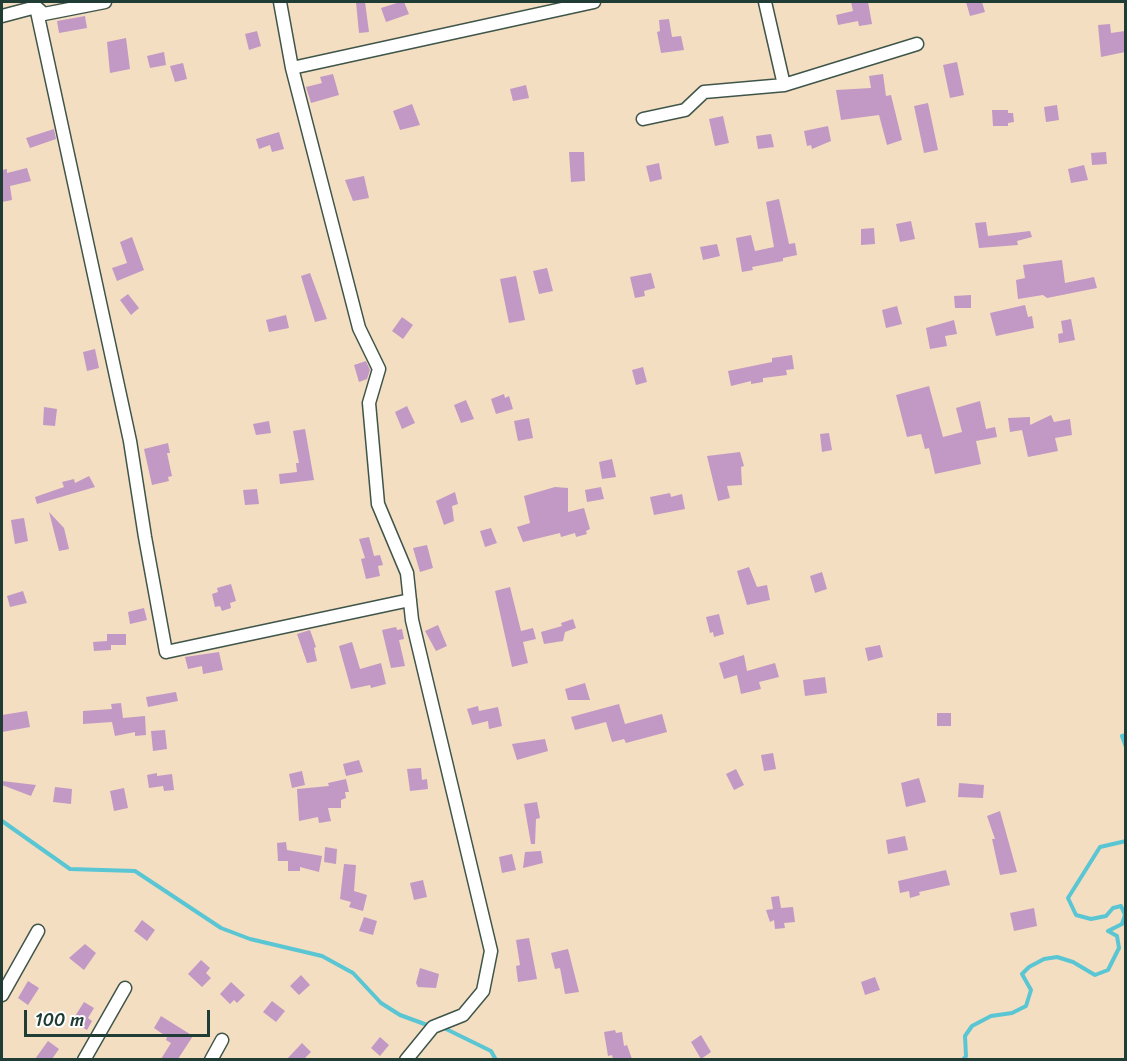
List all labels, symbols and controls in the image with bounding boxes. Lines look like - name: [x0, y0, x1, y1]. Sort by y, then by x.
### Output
- scale bar: [27, 998, 213, 1036]
- text: 100 m: [35, 1004, 84, 1036]

